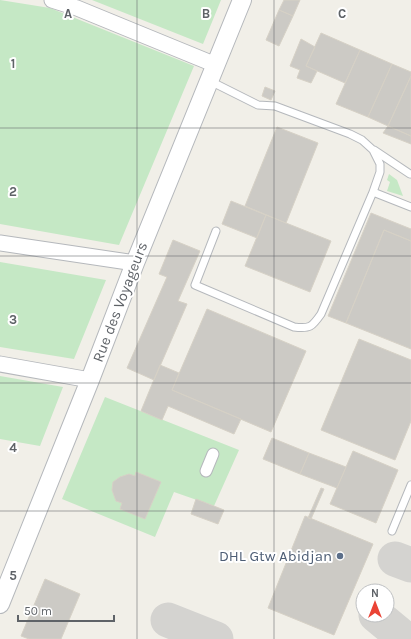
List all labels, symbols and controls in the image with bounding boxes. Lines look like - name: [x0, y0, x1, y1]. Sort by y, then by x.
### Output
- text: A: [64, 6, 72, 21]
- text: B: [202, 6, 210, 21]
- text: C: [338, 6, 346, 21]
- text: 1: [11, 56, 15, 71]
- text: 2: [9, 184, 17, 199]
- street label: Rue des Voyageurs: [89, 239, 151, 365]
- text: 3: [9, 312, 17, 327]
- text: 4: [9, 440, 17, 455]
- place label: DHL Gtw Abidjan: [219, 547, 332, 565]
- marker: DHL Gtw Abidjan: [335, 551, 345, 561]
- text: 5: [9, 568, 17, 583]
- north arrow: [355, 583, 395, 623]
- text: N: [371, 587, 379, 600]
- scale bar: [18, 597, 114, 623]
- text: 50 m: [24, 604, 52, 618]

